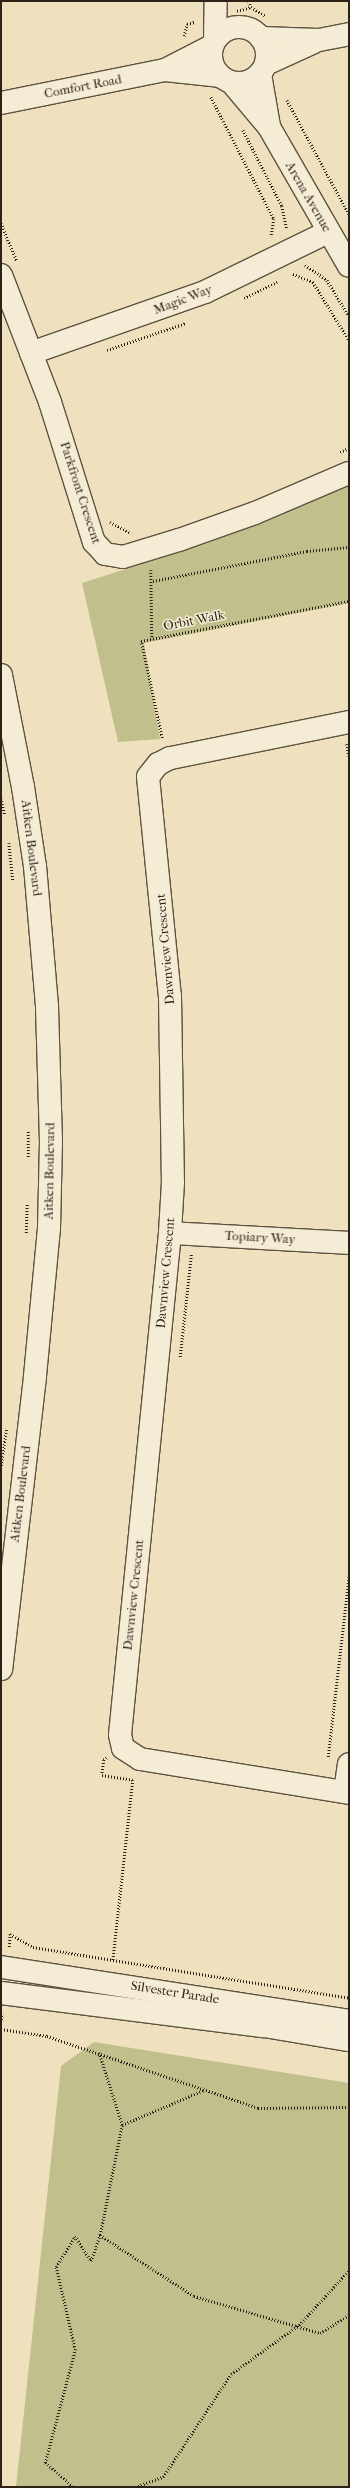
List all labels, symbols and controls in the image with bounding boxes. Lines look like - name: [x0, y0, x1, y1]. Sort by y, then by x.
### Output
- street label: Comfort Road: [43, 72, 123, 102]
- street label: Arena Avenue: [282, 159, 334, 235]
- street label: Magic Way: [151, 282, 215, 318]
- street label: Parkfront Crescent: [56, 440, 104, 546]
- street label: Orbit Walk: [162, 607, 226, 635]
- street label: Aitken Boulevard: [17, 799, 45, 897]
- street label: Dawnview Crescent: [153, 893, 179, 1005]
- street label: Aitken Boulevard: [41, 1122, 59, 1220]
- street label: Dawnview Crescent: [153, 1217, 179, 1329]
- street label: Topiary Way: [224, 1228, 296, 1248]
- street label: Aitken Boulevard: [7, 1445, 35, 1543]
- street label: Dawnview Crescent: [120, 1539, 148, 1651]
- street label: Silvester Parade: [130, 1978, 220, 2008]

